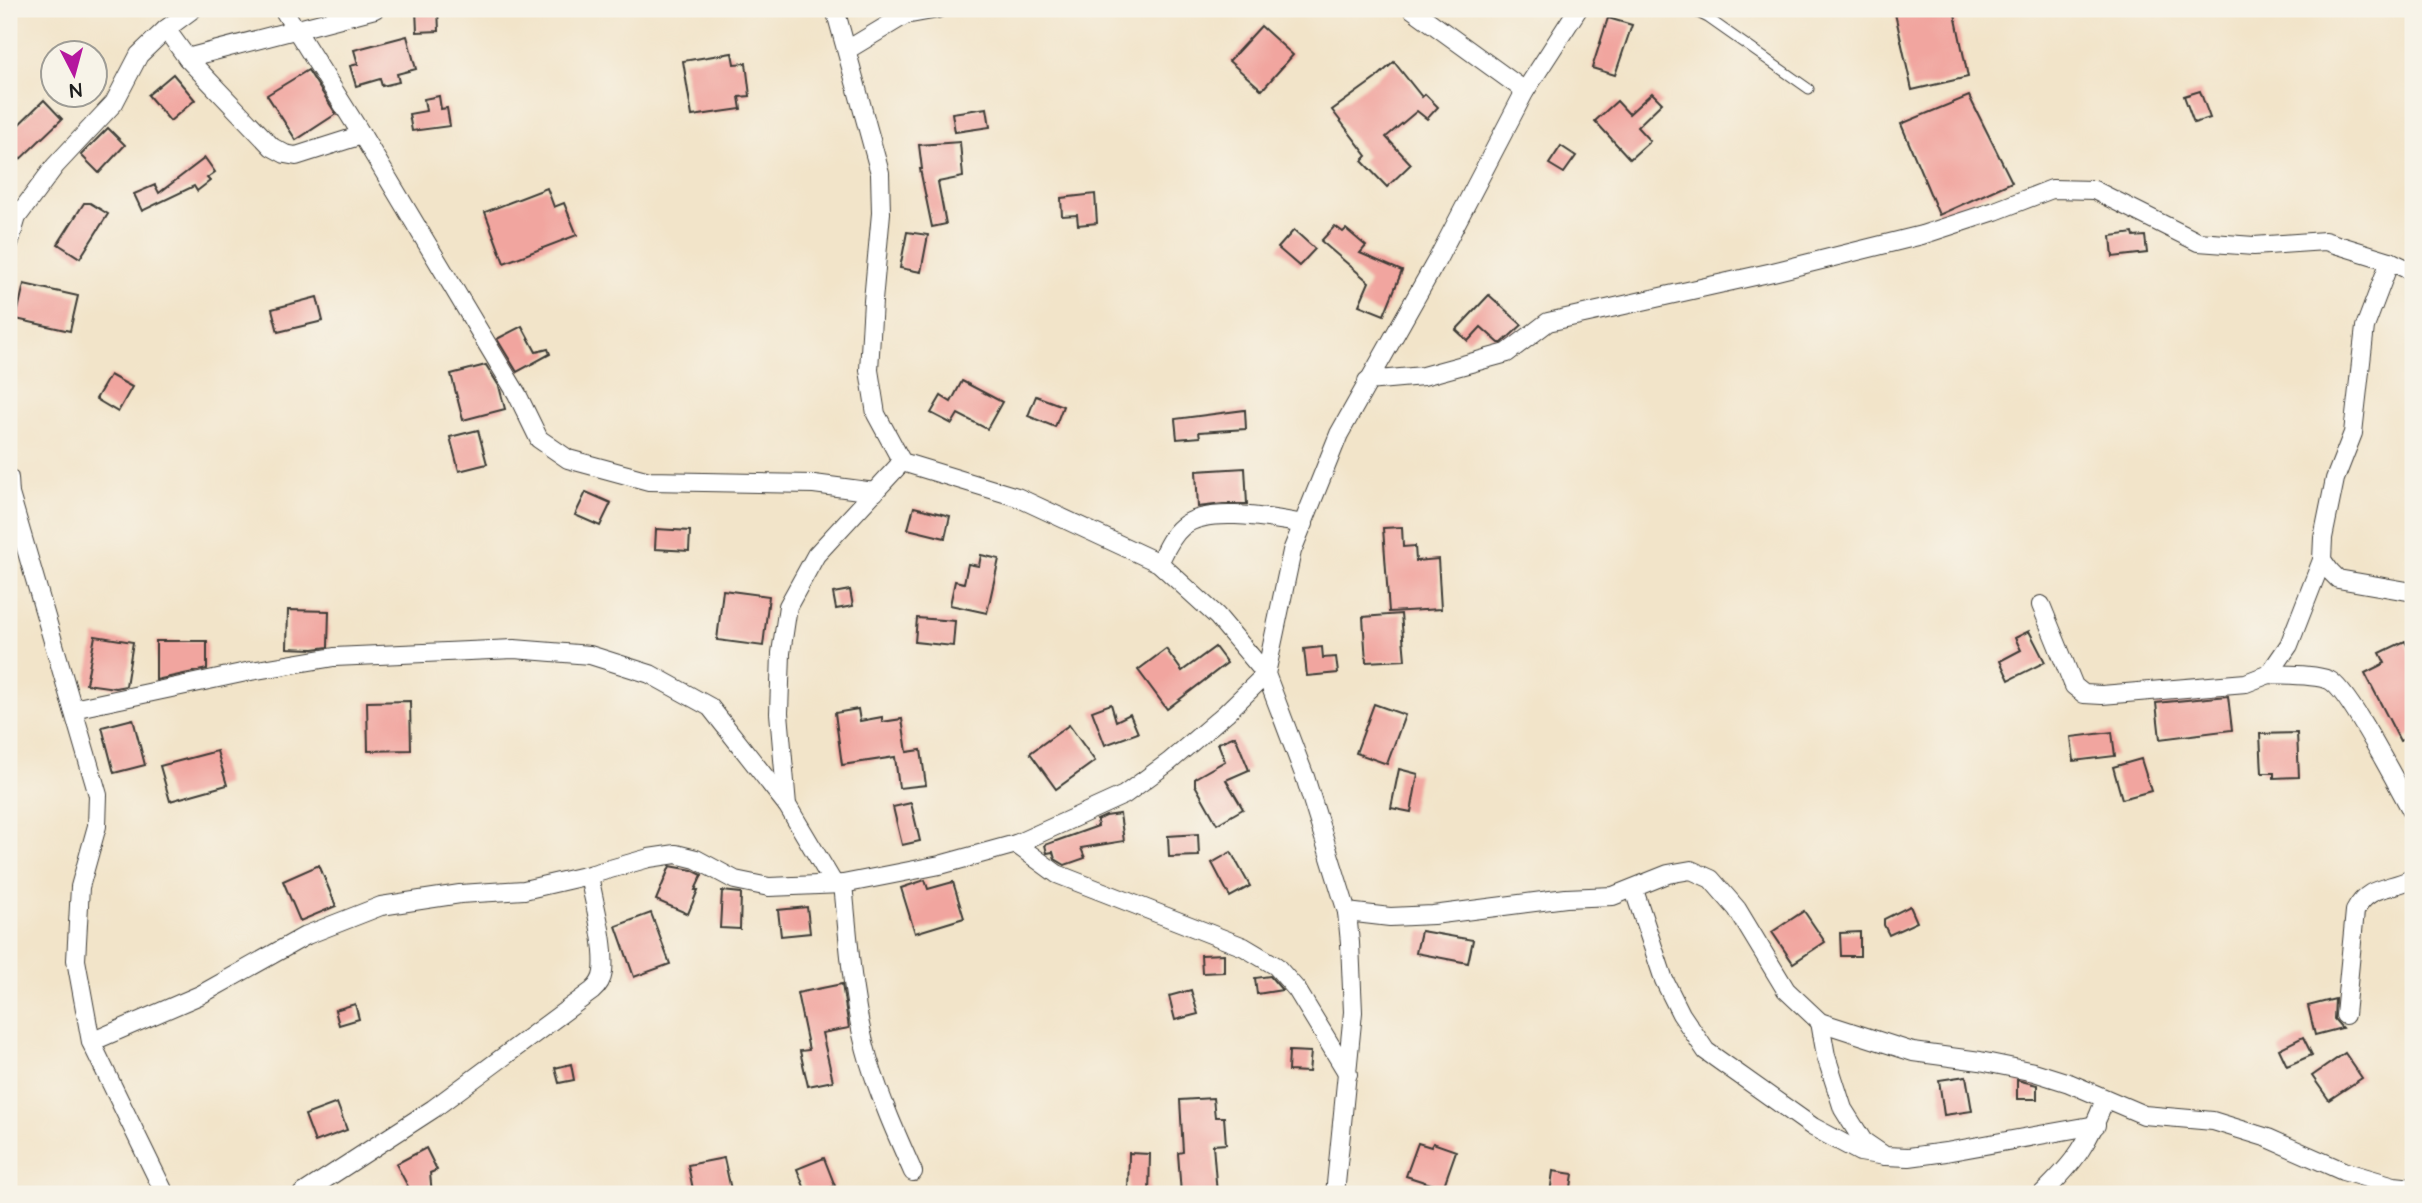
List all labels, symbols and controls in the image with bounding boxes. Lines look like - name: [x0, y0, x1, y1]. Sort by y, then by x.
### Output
- north arrow: [38, 38, 108, 108]
- text: N: [68, 75, 83, 103]

